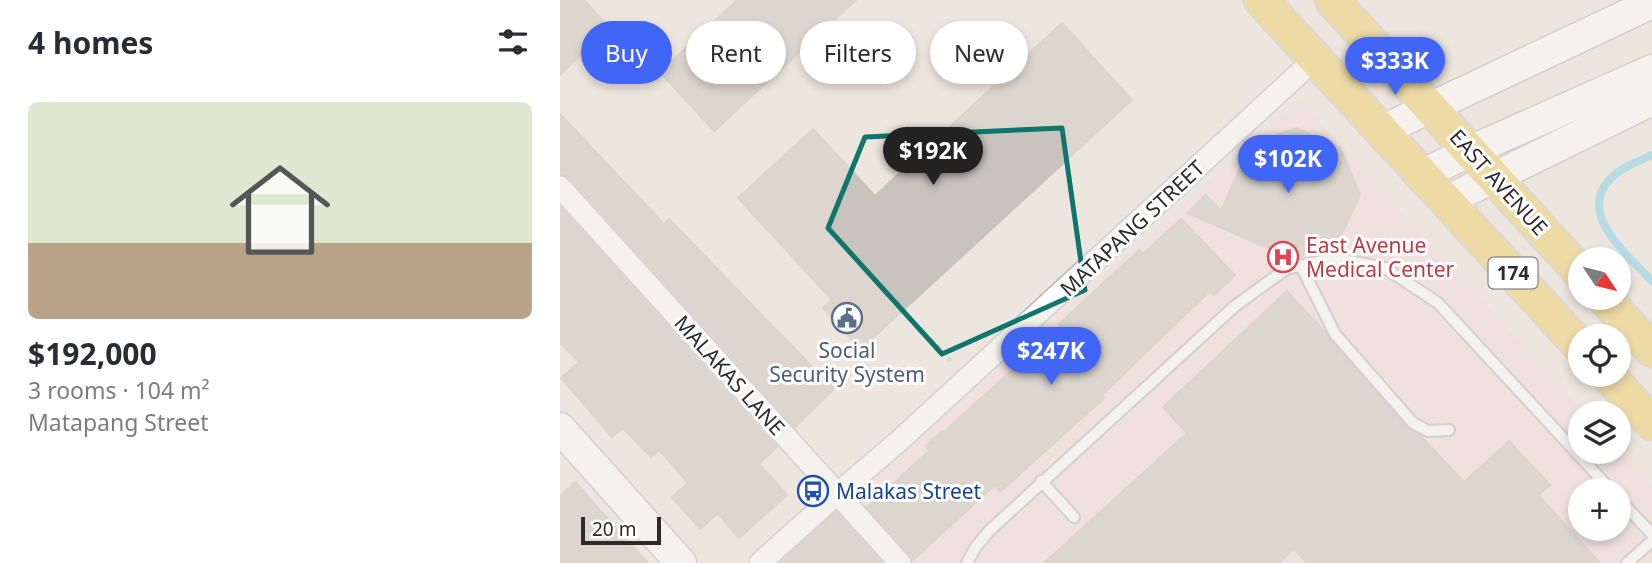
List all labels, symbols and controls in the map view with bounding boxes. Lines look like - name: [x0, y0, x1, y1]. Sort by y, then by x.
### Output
- chip: Buy: [581, 21, 672, 84]
- chip: Rent: [686, 21, 786, 84]
- chip: Filters: [800, 21, 916, 84]
- chip: New: [930, 21, 1028, 84]
- text: 4 homes: [28, 22, 153, 63]
- icon: filters: [494, 23, 532, 61]
- pin: $333K: [1346, 38, 1444, 97]
- text: $333K: [1361, 44, 1429, 76]
- street label: EAST AVENUE: [1444, 123, 1554, 241]
- pin: $192K: [884, 128, 982, 187]
- text: $192K: [899, 134, 967, 166]
- pin: $102K: [1239, 136, 1337, 195]
- text: $102K: [1254, 142, 1322, 174]
- icon: home: [217, 147, 343, 273]
- street label: MATAPANG STREET: [1054, 154, 1210, 302]
- place label: East Avenue Medical Center: [1306, 231, 1454, 283]
- hospital icon: East Avenue Medical Center: [1266, 240, 1300, 274]
- north arrow: [1568, 247, 1631, 310]
- map controls: [1568, 247, 1631, 541]
- road number: 174: [1488, 258, 1538, 288]
- public building icon: Social Security System: [830, 301, 864, 335]
- street label: MALAKAS LANE: [669, 309, 791, 441]
- button: locate: [1568, 324, 1631, 387]
- pin: $247K: [1002, 328, 1100, 387]
- text: $192,000: [28, 333, 157, 374]
- text: $247K: [1017, 334, 1085, 366]
- place label: Social Security System: [769, 336, 925, 388]
- text: 3 rooms · 104 m²: [28, 374, 210, 406]
- button: layers: [1568, 401, 1631, 464]
- text: Matapang Street: [28, 406, 209, 438]
- bus stop icon: Malakas Street: [796, 474, 830, 508]
- place label: Malakas Street: [836, 477, 982, 505]
- button: +: [1568, 478, 1631, 541]
- scale bar: [581, 514, 662, 546]
- text: 20 m: [592, 516, 636, 542]

